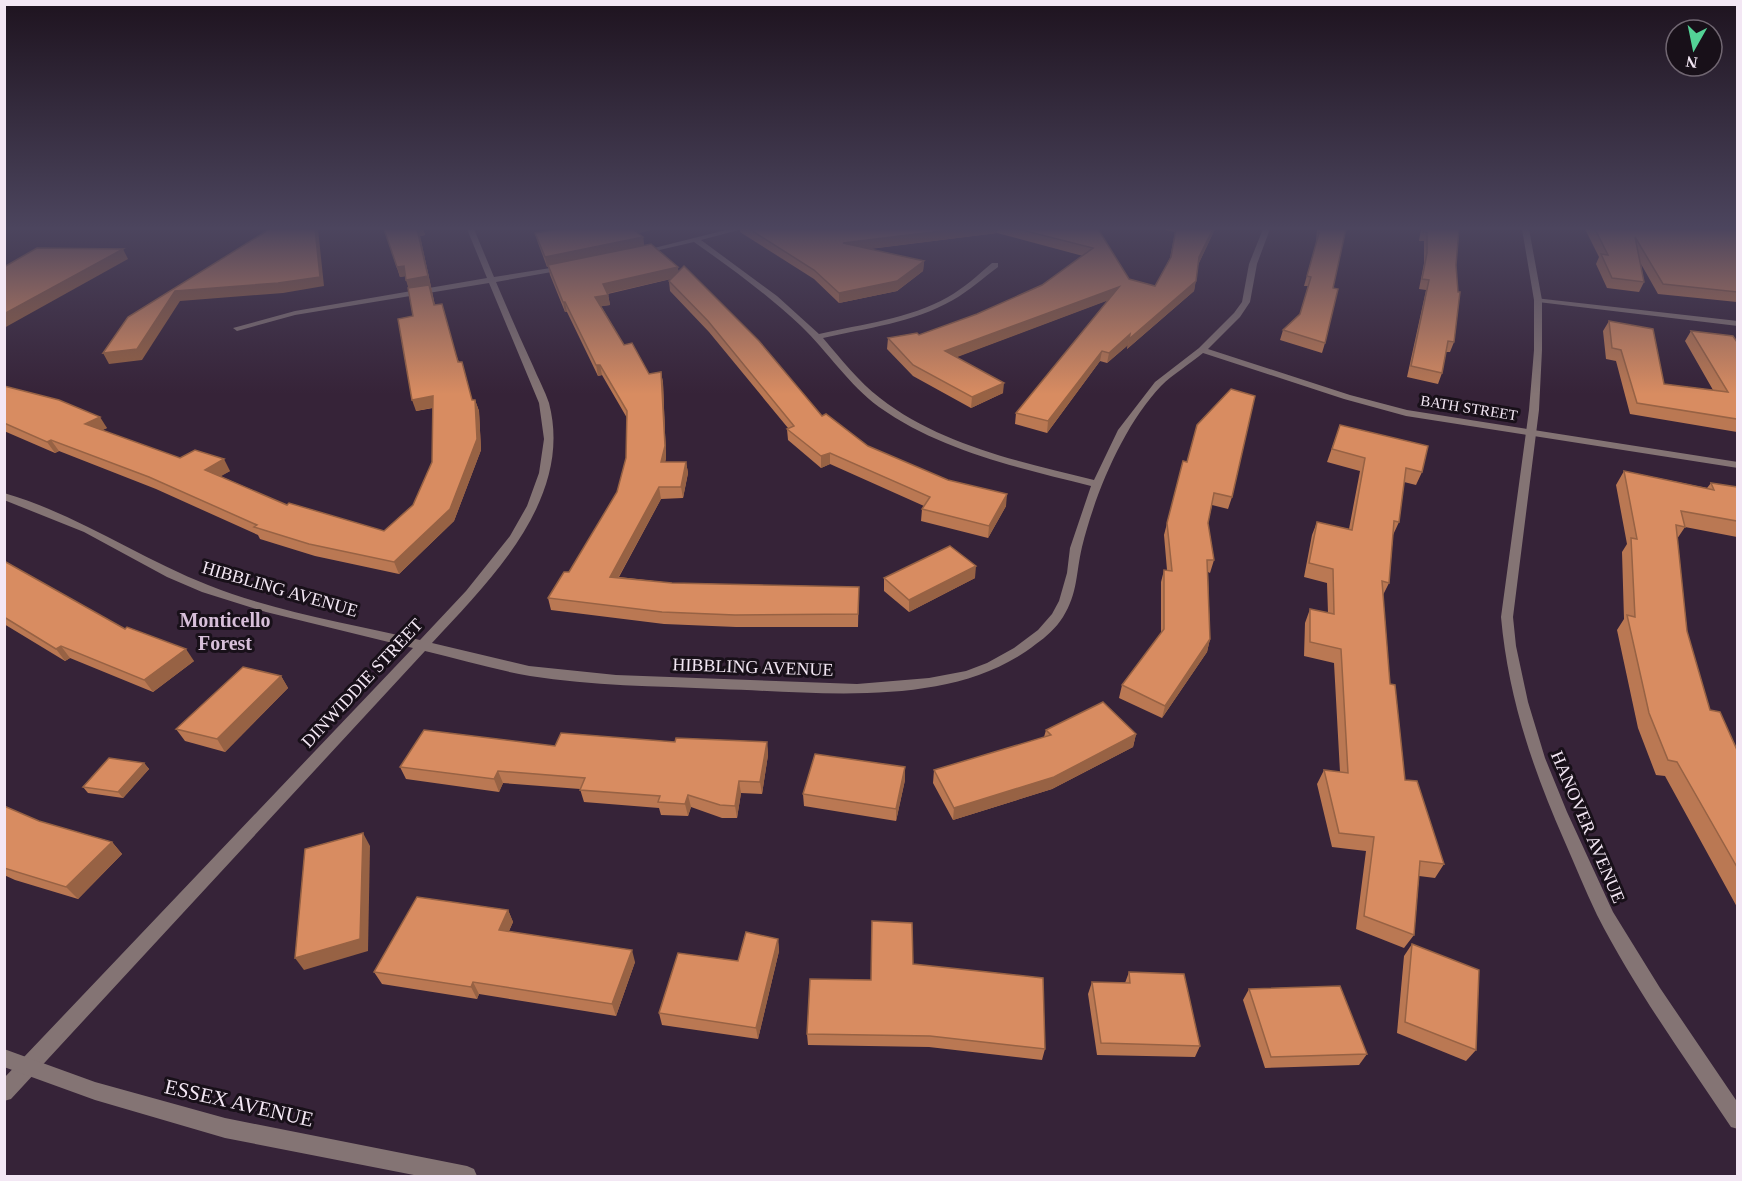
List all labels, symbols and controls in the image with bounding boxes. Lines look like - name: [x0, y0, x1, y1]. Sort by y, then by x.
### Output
- north arrow: [1664, 18, 1724, 78]
- text: N: [1684, 53, 1699, 72]
- street label: BATH STREET: [1419, 392, 1519, 424]
- street label: HIBBLING AVENUE: [200, 557, 360, 621]
- district label: Monticello Forest: [179, 609, 271, 654]
- street label: DINWIDDIE STREET: [297, 615, 427, 751]
- street label: HIBBLING AVENUE: [672, 654, 834, 680]
- street label: HANOVER AVENUE: [1547, 748, 1629, 906]
- street label: ESSEX AVENUE: [162, 1074, 316, 1132]

